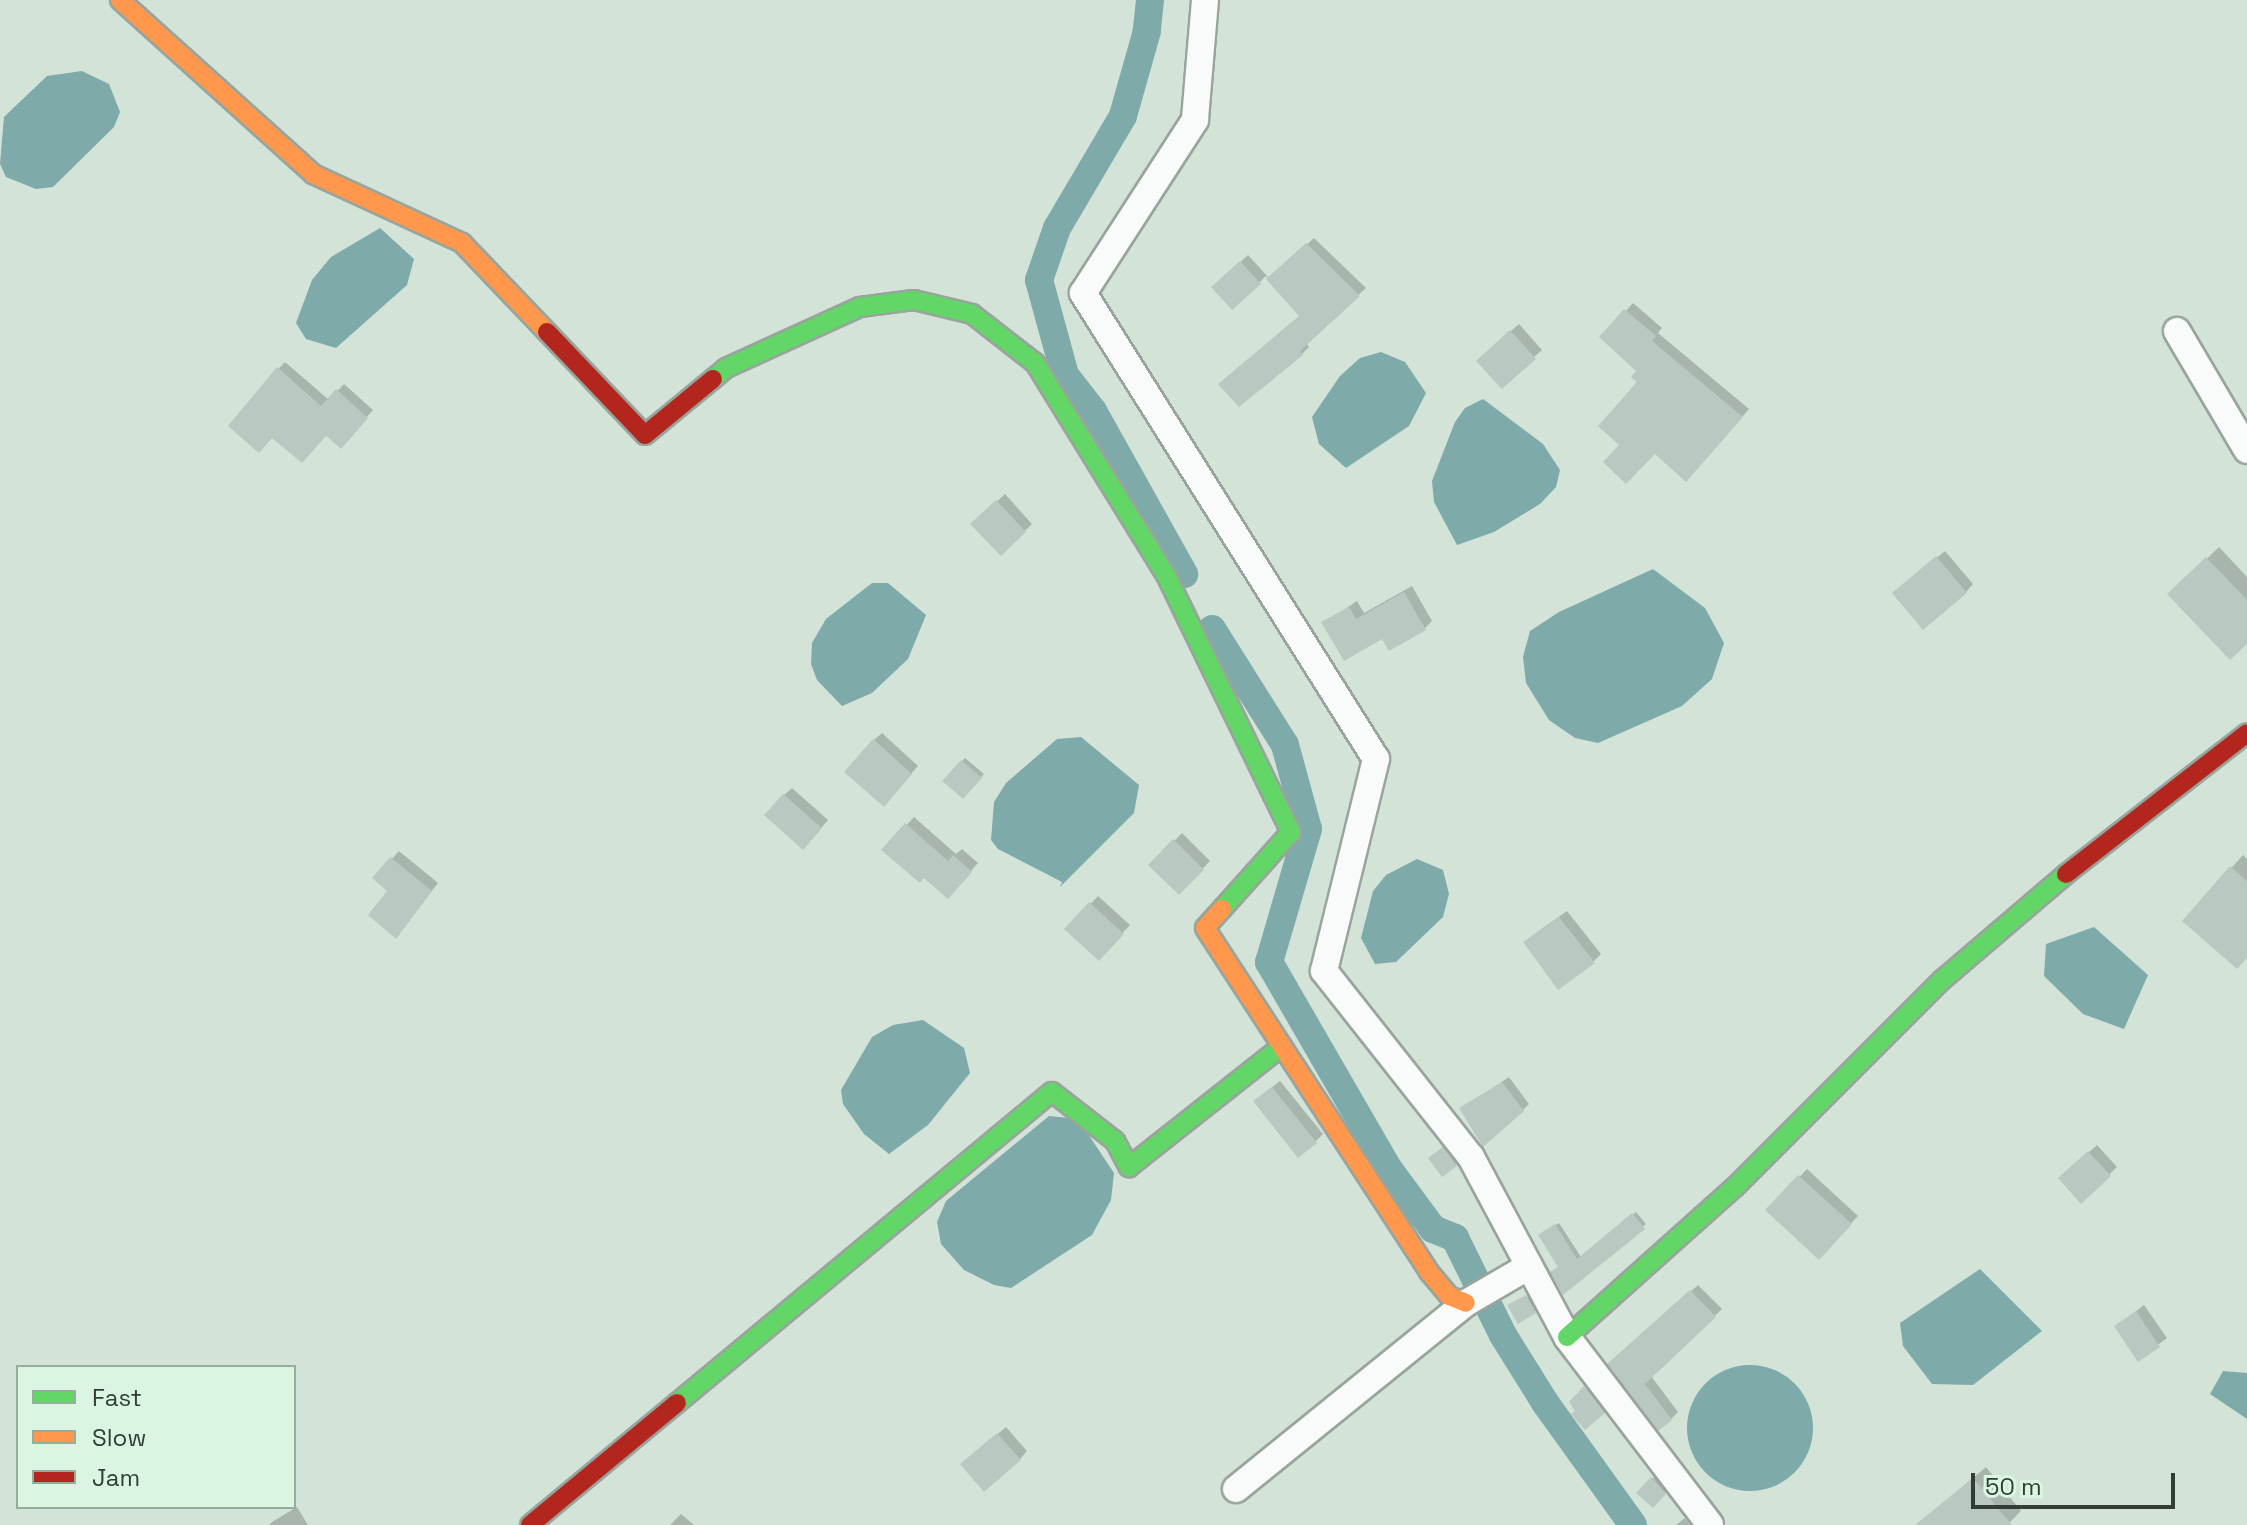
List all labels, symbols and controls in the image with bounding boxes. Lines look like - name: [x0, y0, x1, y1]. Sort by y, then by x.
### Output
- legend: [16, 1365, 296, 1509]
- text: Fast: [92, 1382, 142, 1413]
- text: Slow: [92, 1422, 146, 1453]
- scale bar: [1975, 1457, 2179, 1507]
- text: Jam: [92, 1462, 140, 1493]
- text: 50 m: [1985, 1471, 2042, 1502]

